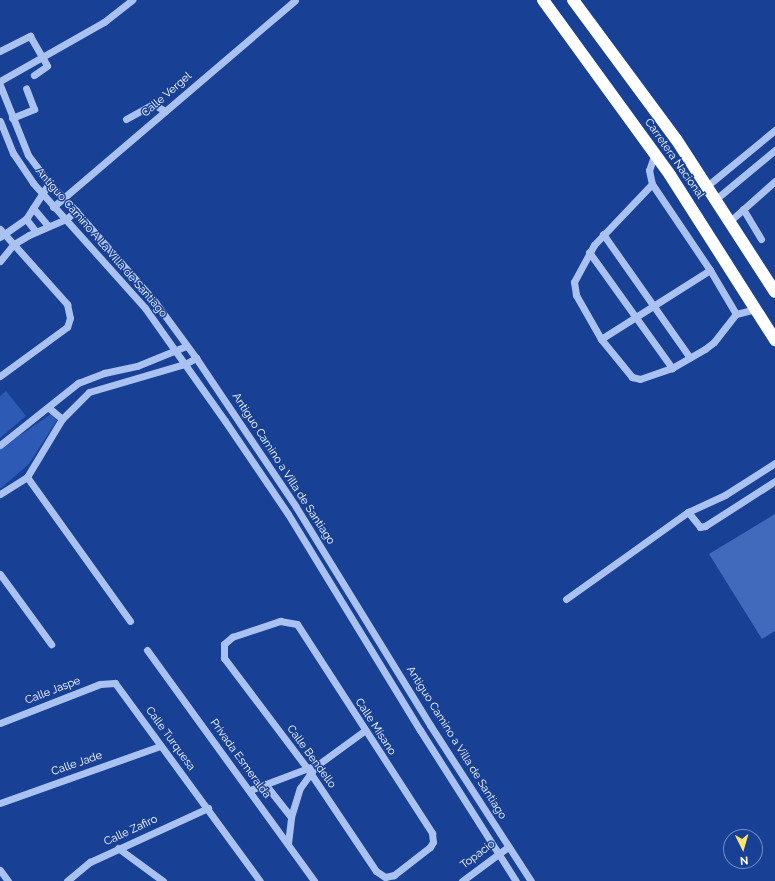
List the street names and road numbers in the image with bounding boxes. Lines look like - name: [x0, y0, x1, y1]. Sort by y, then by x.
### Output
- street label: Calle Vergel: [139, 70, 195, 120]
- street label: Carretera Nacional: [641, 116, 707, 202]
- street label: Antiguo Camino A La Villa de Santiago: [32, 165, 170, 321]
- street label: Antiguo Camino a Villa de Santiago: [229, 391, 337, 547]
- street label: Antiguo Camino a Villa de Santiago: [403, 664, 509, 822]
- street label: Calle Jaspe: [23, 674, 83, 708]
- street label: Calle Misano: [352, 696, 398, 758]
- street label: Calle Turquesa: [142, 704, 198, 774]
- street label: Privada Esmeralda: [207, 717, 273, 801]
- street label: Calle Bendello: [284, 723, 338, 791]
- street label: Calle Jade: [50, 749, 104, 779]
- street label: Calle Zafiro: [102, 813, 160, 849]
- street label: Topacio: [458, 838, 498, 872]

